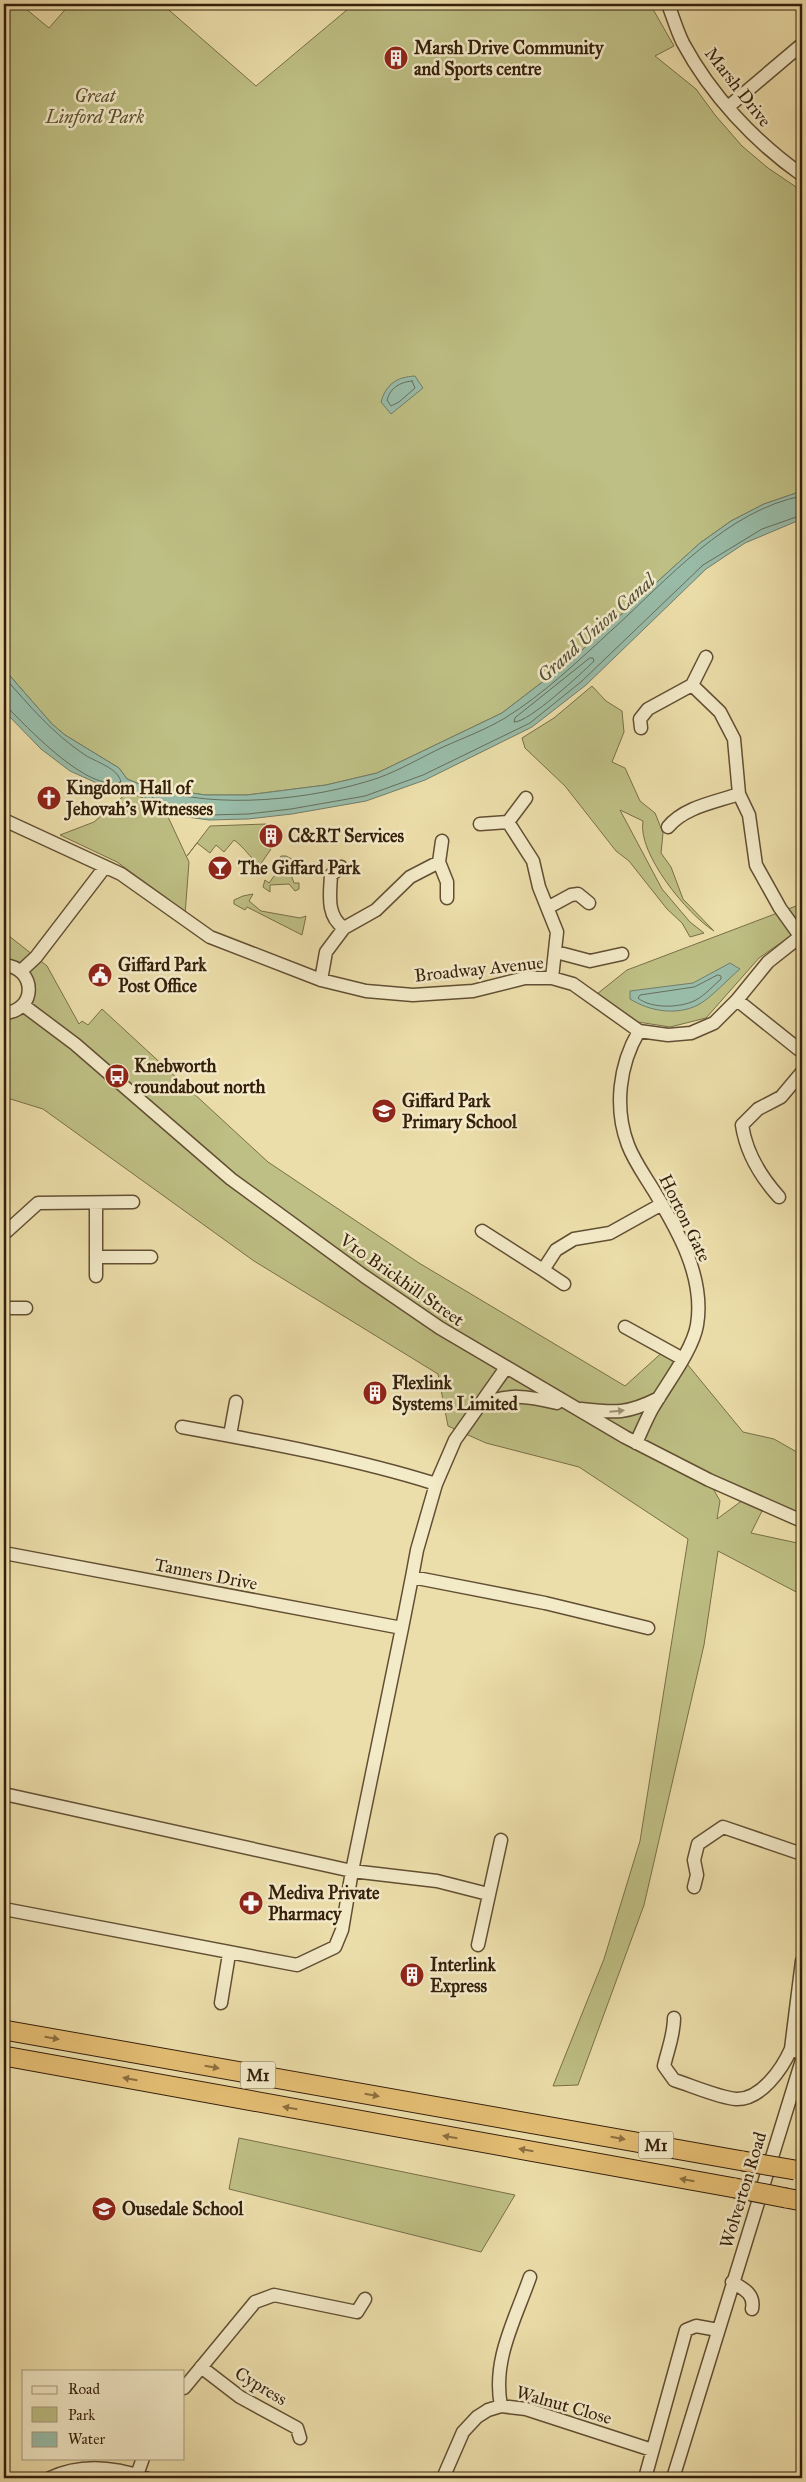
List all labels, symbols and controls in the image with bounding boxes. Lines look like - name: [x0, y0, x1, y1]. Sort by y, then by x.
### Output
- place label: Marsh Drive Community and Sports centre: [414, 37, 605, 81]
- street label: Marsh Drive: [700, 43, 776, 131]
- building icon: Marsh Drive Community and Sports centre: [383, 45, 409, 71]
- park label: Great Linford Park: [45, 85, 144, 128]
- water label: Grand Union Canal: [532, 568, 661, 687]
- place label: Kingdom Hall of Jehovah's Witnesses: [64, 777, 214, 821]
- church icon: Kingdom Hall of Jehovah's Witnesses: [36, 785, 62, 811]
- building icon: C&RT Services: [258, 823, 284, 849]
- place label: C&RT Services: [288, 825, 405, 847]
- bar icon: The Giffard Park: [207, 855, 233, 881]
- place label: The Giffard Park: [237, 857, 361, 879]
- street label: Broadway Avenue: [413, 951, 545, 987]
- place label: Giffard Park Post Office: [118, 954, 207, 997]
- public building icon: Giffard Park Post Office: [87, 962, 113, 988]
- place label: Knebworth roundabout north: [133, 1055, 267, 1098]
- bus stop icon: Knebworth roundabout north: [104, 1063, 130, 1089]
- place label: Giffard Park Primary School: [402, 1090, 518, 1134]
- school or university icon: Giffard Park Primary School: [371, 1098, 397, 1124]
- street label: Horton Gate: [654, 1170, 716, 1266]
- street label: V10 Brickhill Street: [335, 1228, 469, 1331]
- place label: Flexlink Systems Limited: [392, 1372, 519, 1416]
- building icon: Flexlink Systems Limited: [362, 1380, 388, 1406]
- one-way arrow: [610, 1407, 626, 1415]
- street label: Tanners Drive: [153, 1553, 259, 1595]
- place label: Mediva Private Pharmacy: [268, 1882, 380, 1926]
- pharmacy icon: Mediva Private Pharmacy: [238, 1890, 264, 1916]
- place label: Interlink Express: [430, 1954, 496, 1998]
- building icon: Interlink Express: [399, 1962, 425, 1988]
- one-way arrow: [44, 2035, 60, 2043]
- road number: M1: [240, 2062, 276, 2088]
- one-way arrow: [204, 2063, 220, 2071]
- one-way arrow: [121, 2075, 137, 2083]
- one-way arrow: [364, 2091, 380, 2099]
- one-way arrow: [281, 2103, 297, 2111]
- street label: Wolverton Road: [715, 2129, 771, 2251]
- one-way arrow: [441, 2132, 457, 2140]
- road number: M1: [638, 2132, 674, 2158]
- one-way arrow: [610, 2135, 626, 2143]
- one-way arrow: [518, 2146, 534, 2154]
- one-way arrow: [679, 2175, 695, 2183]
- school or university icon: Ousedale School: [91, 2196, 117, 2222]
- place label: Ousedale School: [122, 2198, 244, 2220]
- street label: Cypress: [231, 2362, 291, 2410]
- legend: [22, 2370, 185, 2460]
- text: Road: [68, 2380, 100, 2398]
- street label: Walnut Close: [514, 2381, 614, 2429]
- text: Park: [68, 2406, 95, 2424]
- text: Water: [68, 2430, 105, 2448]

